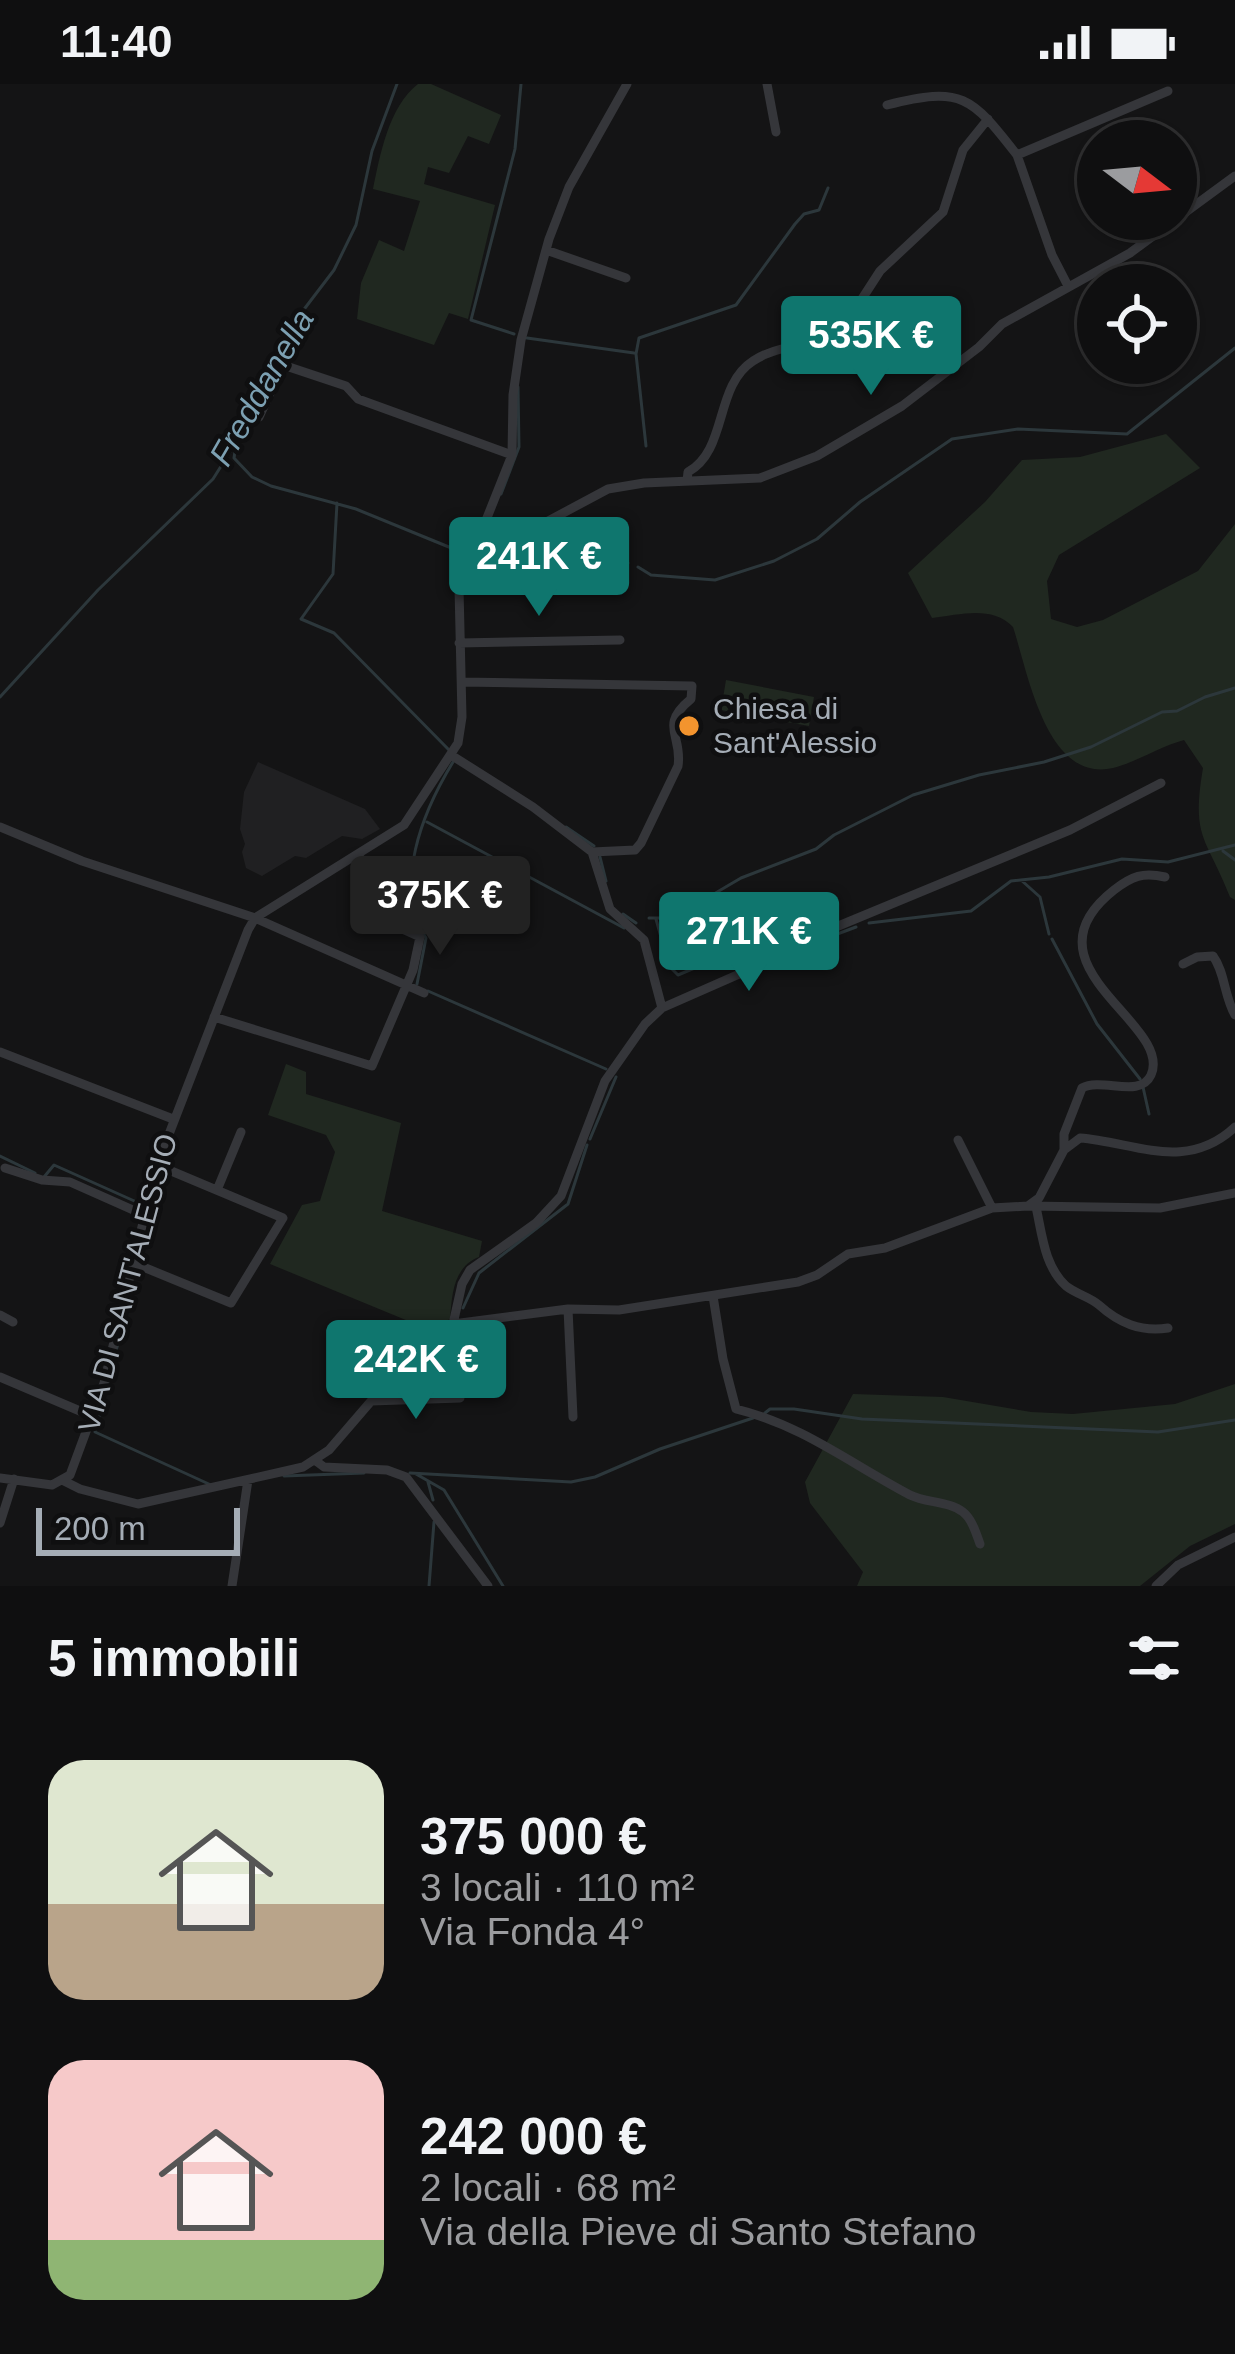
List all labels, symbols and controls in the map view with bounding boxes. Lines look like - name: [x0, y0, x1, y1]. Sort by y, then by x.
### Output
- text: 11:40: [60, 16, 173, 67]
- north arrow: [1077, 120, 1197, 240]
- map controls: [1077, 120, 1197, 384]
- button: locate: [1077, 264, 1197, 384]
- pin: 535K €: [773, 296, 969, 398]
- water label: Freddanella: [202, 303, 321, 472]
- text: 535K €: [808, 313, 934, 356]
- pin: 241K €: [441, 517, 637, 619]
- text: 241K €: [476, 534, 602, 577]
- place label: Chiesa di Sant'Alessio: [713, 692, 877, 759]
- marker: Chiesa di Sant'Alessio: [676, 713, 702, 739]
- pin: 375K €: [342, 856, 538, 958]
- text: 375K €: [377, 873, 503, 916]
- pin: 271K €: [651, 892, 847, 994]
- text: 271K €: [686, 909, 812, 952]
- street label: VIA DI SANT'ALESSIO: [72, 1130, 183, 1436]
- pin: 242K €: [318, 1320, 514, 1422]
- text: 242K €: [353, 1337, 479, 1380]
- scale bar: [36, 1502, 240, 1555]
- text: 200 m: [54, 1510, 146, 1547]
- icon: filters: [1121, 1625, 1187, 1691]
- text: 5 immobili: [48, 1630, 300, 1687]
- icon: home: [144, 1808, 288, 1952]
- text: 375 000 €: [420, 1808, 647, 1865]
- text: 3 locali · 110 m²: [420, 1866, 695, 1909]
- text: Via Fonda 4°: [420, 1910, 645, 1953]
- icon: home: [144, 2108, 288, 2252]
- text: 242 000 €: [420, 2108, 647, 2165]
- text: 2 locali · 68 m²: [420, 2166, 676, 2209]
- text: Via della Pieve di Santo Stefano: [420, 2210, 977, 2253]

